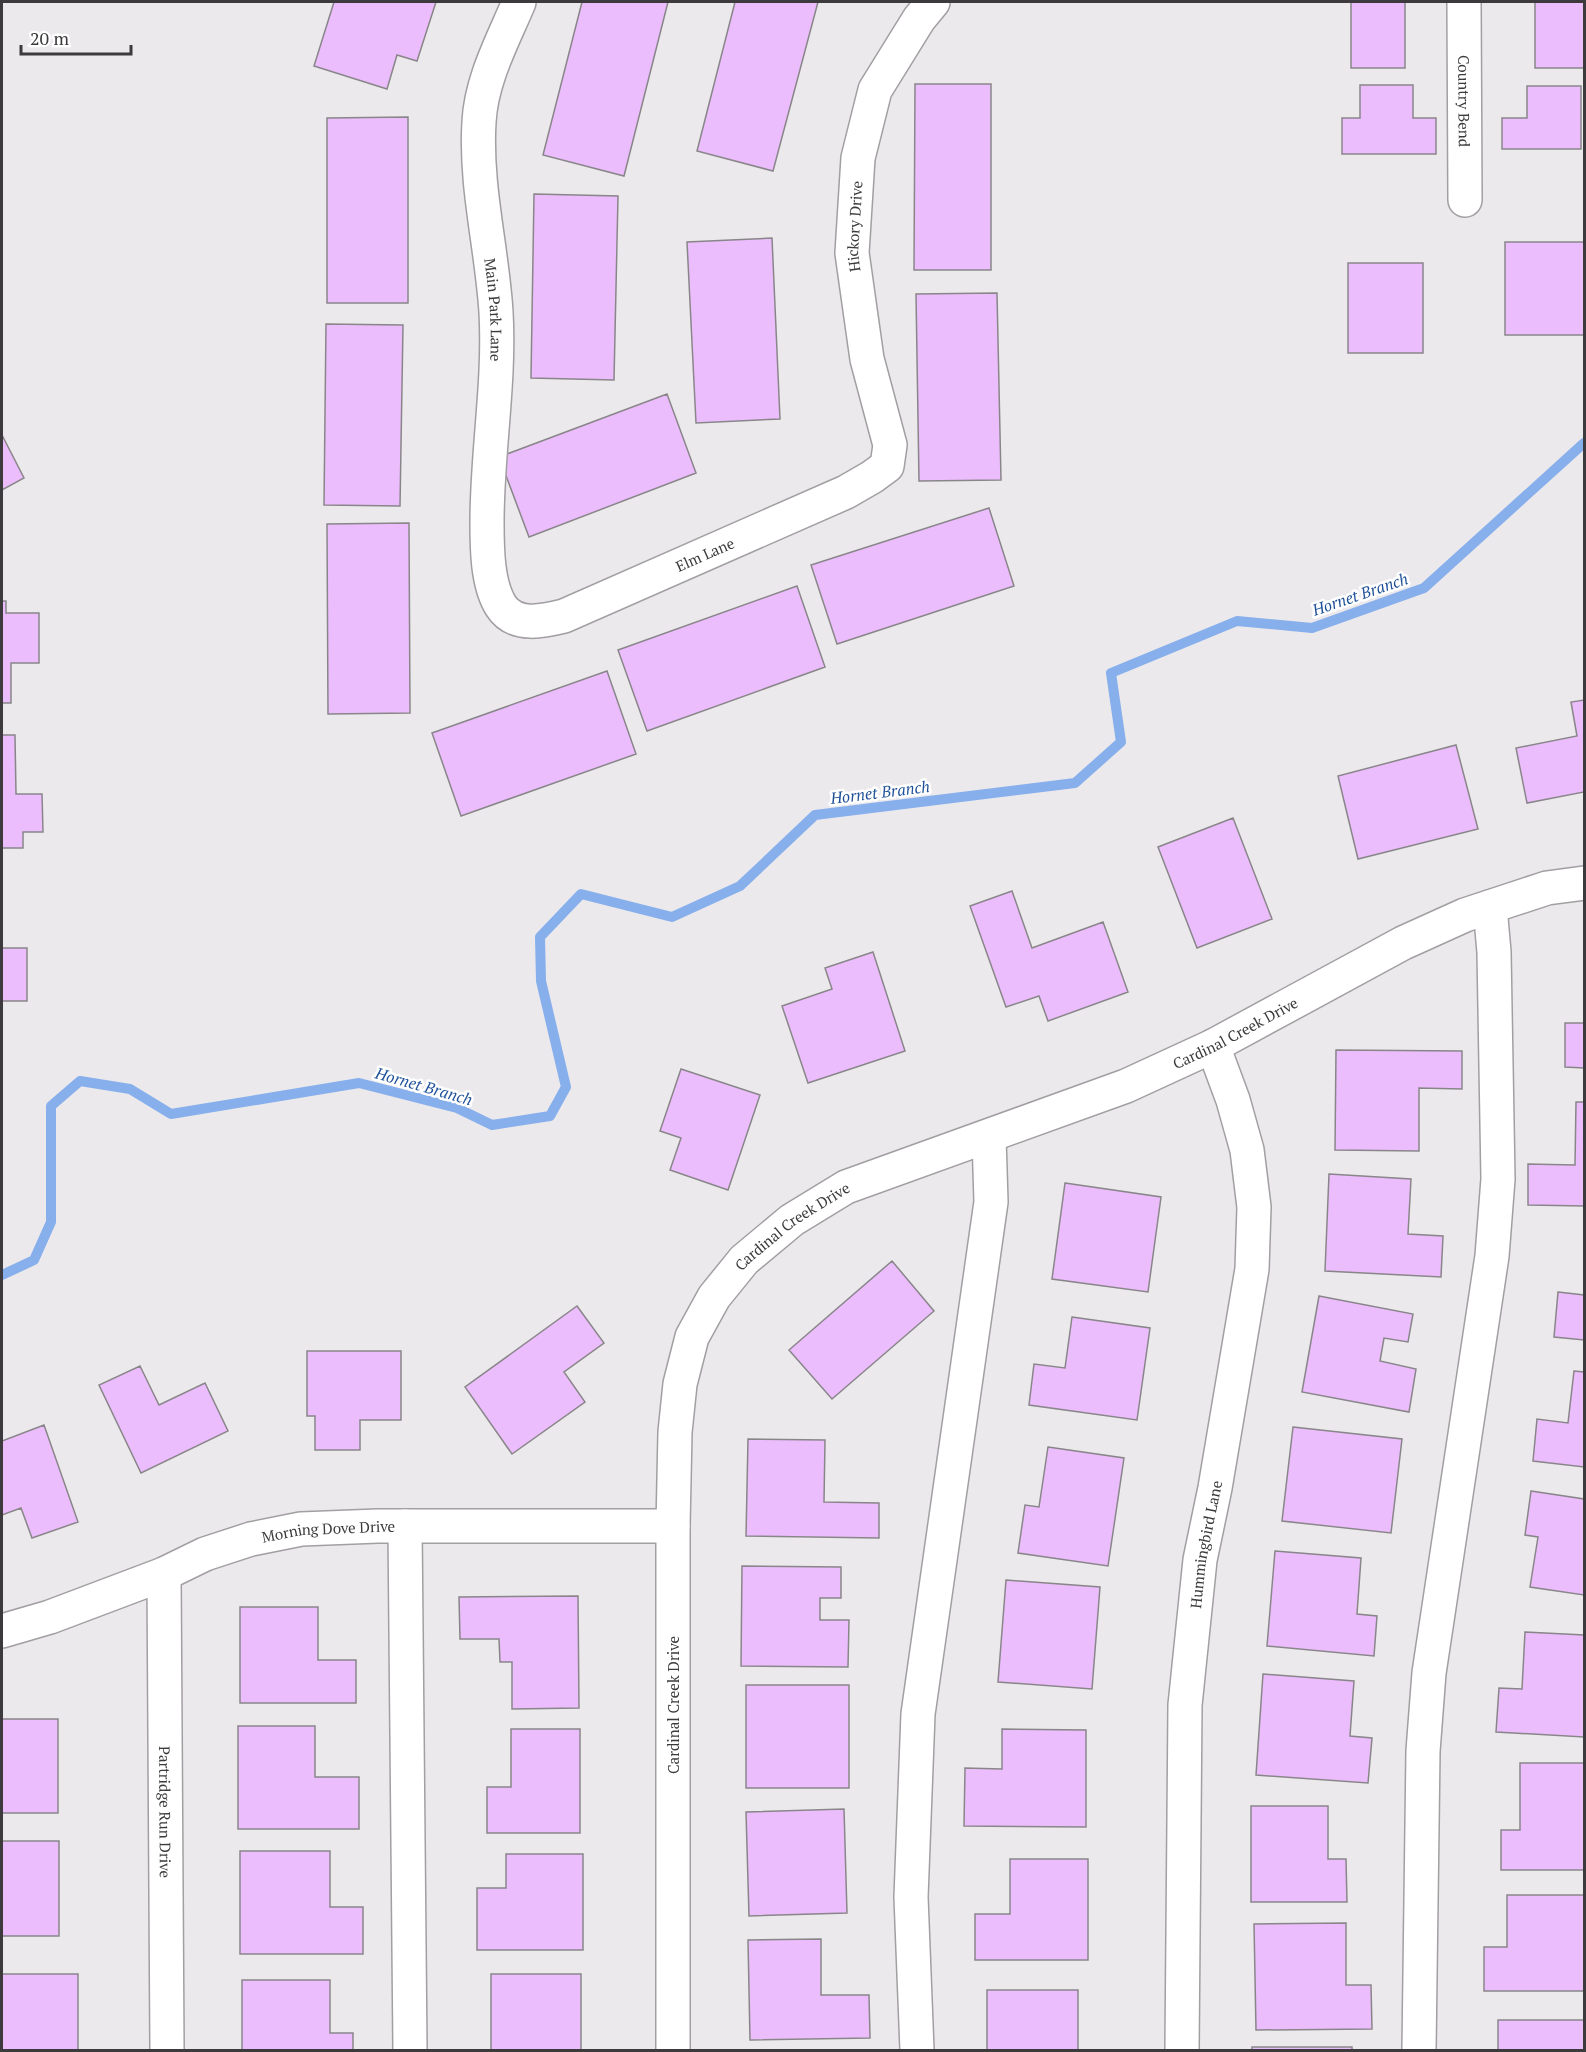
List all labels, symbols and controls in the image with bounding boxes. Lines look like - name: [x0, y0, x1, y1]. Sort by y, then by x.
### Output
- scale bar: [21, 18, 130, 56]
- text: 20 m: [30, 26, 70, 50]
- street label: Country Bend: [1454, 55, 1475, 147]
- street label: Hickory Drive: [842, 180, 867, 273]
- street label: Main Park Lane: [480, 257, 507, 362]
- street label: Elm Lane: [672, 532, 737, 576]
- water label: Hornet Branch: [1308, 567, 1411, 621]
- water label: Hornet Branch: [828, 775, 931, 809]
- street label: Cardinal Creek Drive: [1169, 992, 1301, 1073]
- water label: Hornet Branch: [372, 1061, 475, 1110]
- street label: Cardinal Creek Drive: [730, 1177, 853, 1274]
- street label: Hummingbird Lane: [1185, 1479, 1226, 1609]
- street label: Morning Dove Drive: [260, 1516, 395, 1547]
- street label: Cardinal Creek Drive: [663, 1636, 683, 1774]
- street label: Partridge Run Drive: [155, 1746, 176, 1878]

